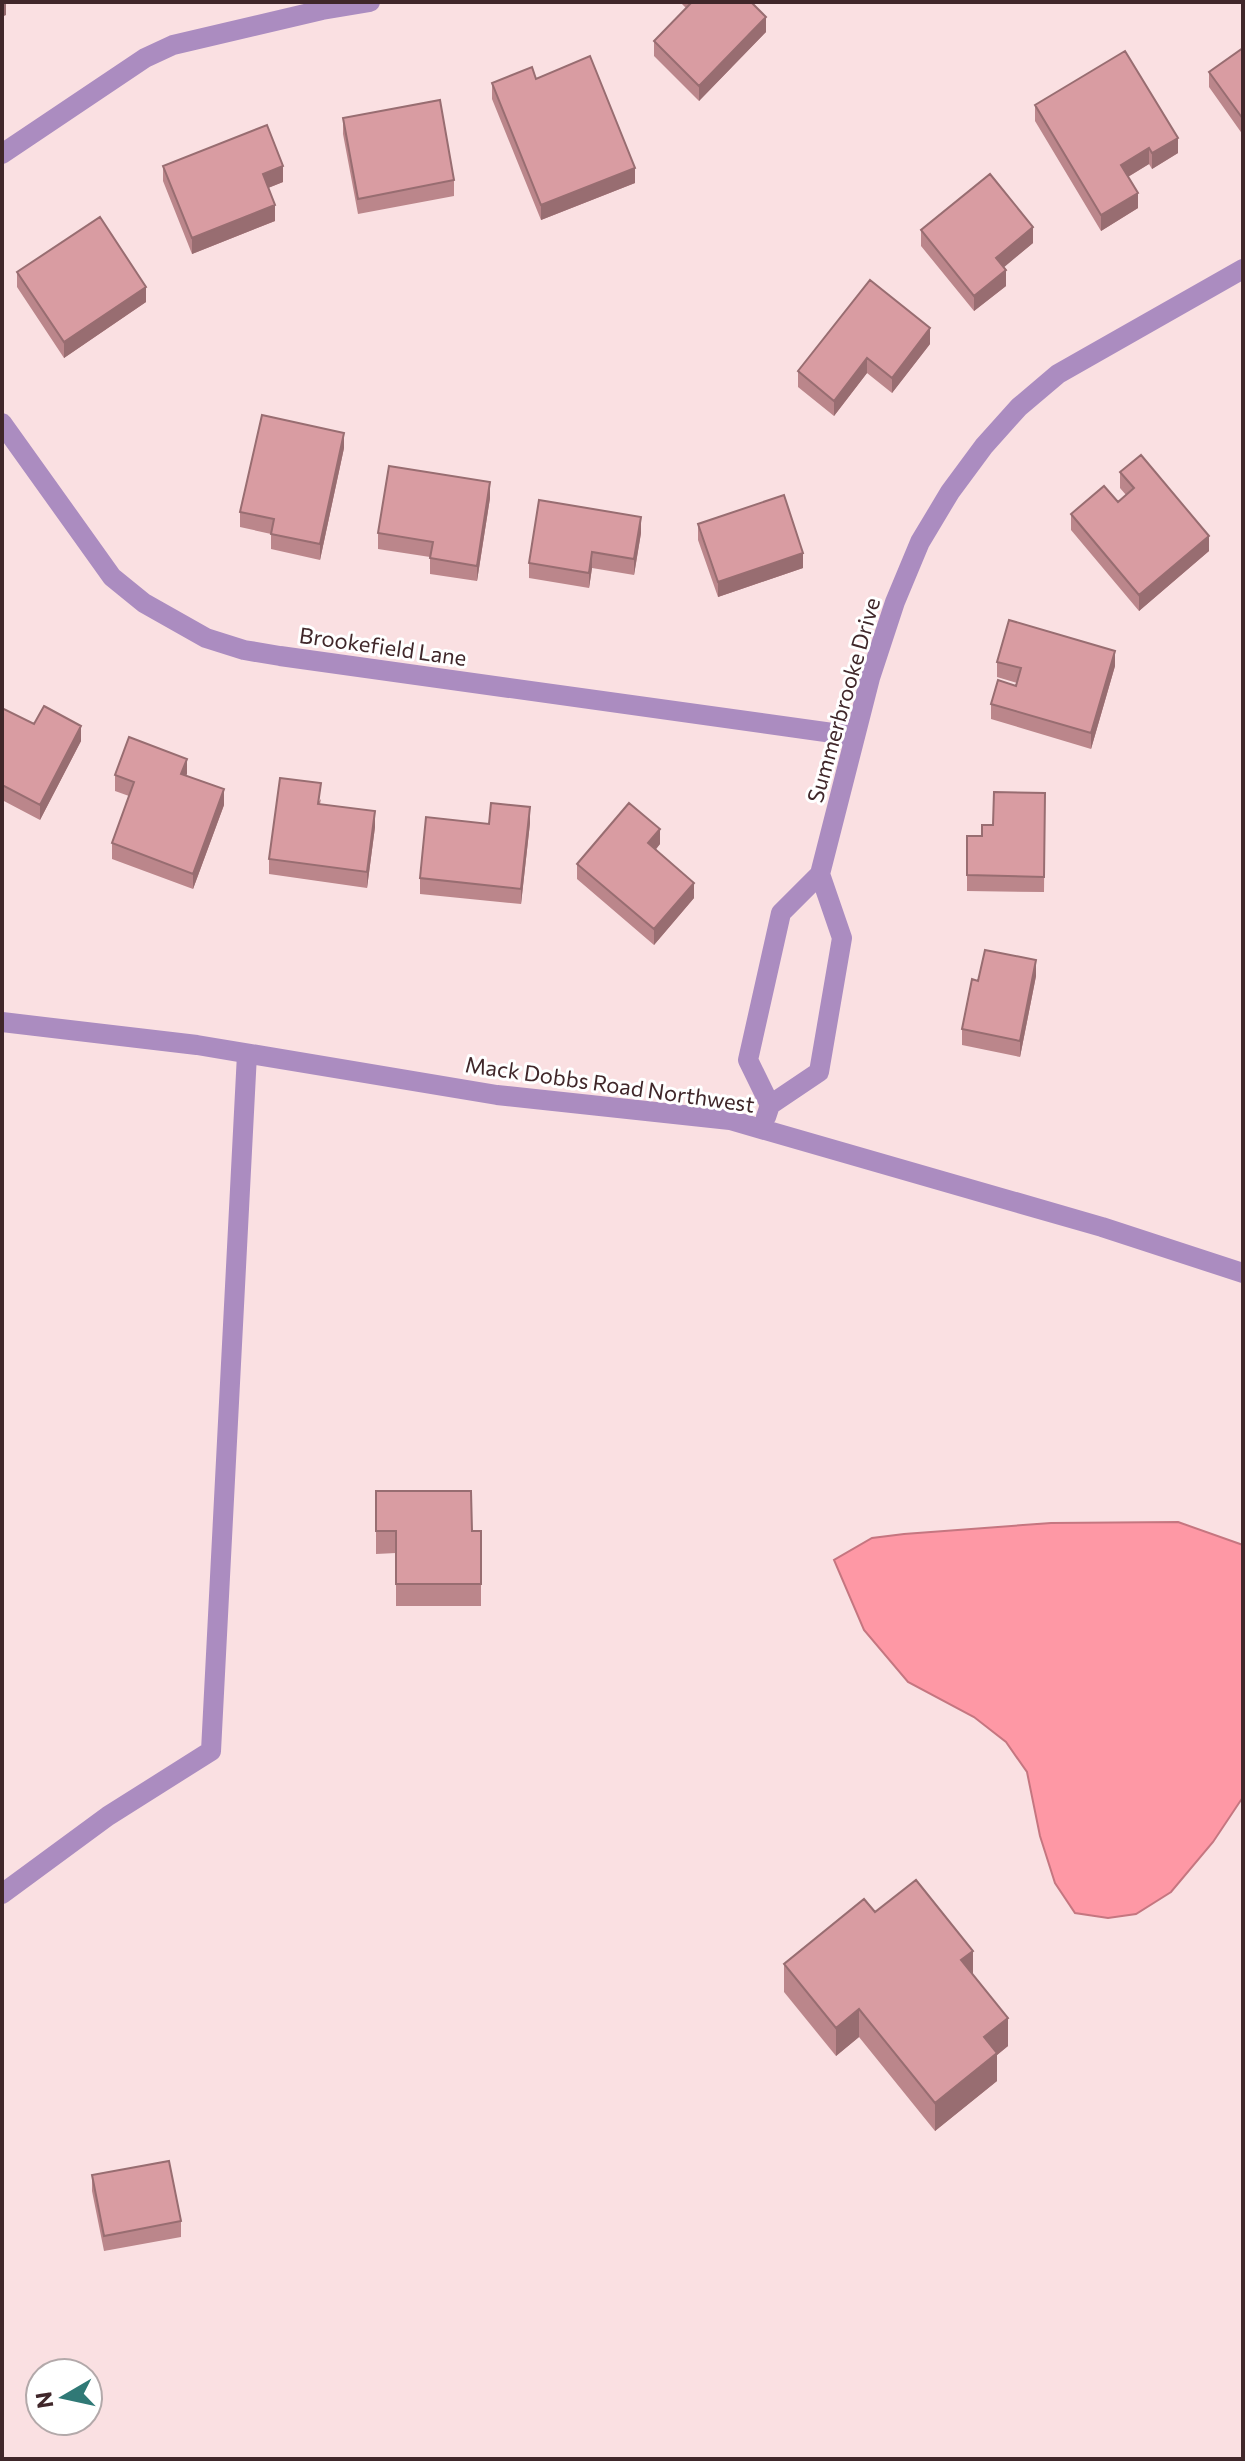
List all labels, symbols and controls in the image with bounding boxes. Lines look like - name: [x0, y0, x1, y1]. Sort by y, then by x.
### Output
- street label: Summerbrooke Drive: [801, 594, 885, 806]
- street label: Brookefield Lane: [298, 621, 468, 671]
- street label: Mack Dobbs Road Northwest: [464, 1050, 756, 1118]
- north arrow: [24, 2357, 104, 2437]
- text: N: [29, 2390, 58, 2410]

